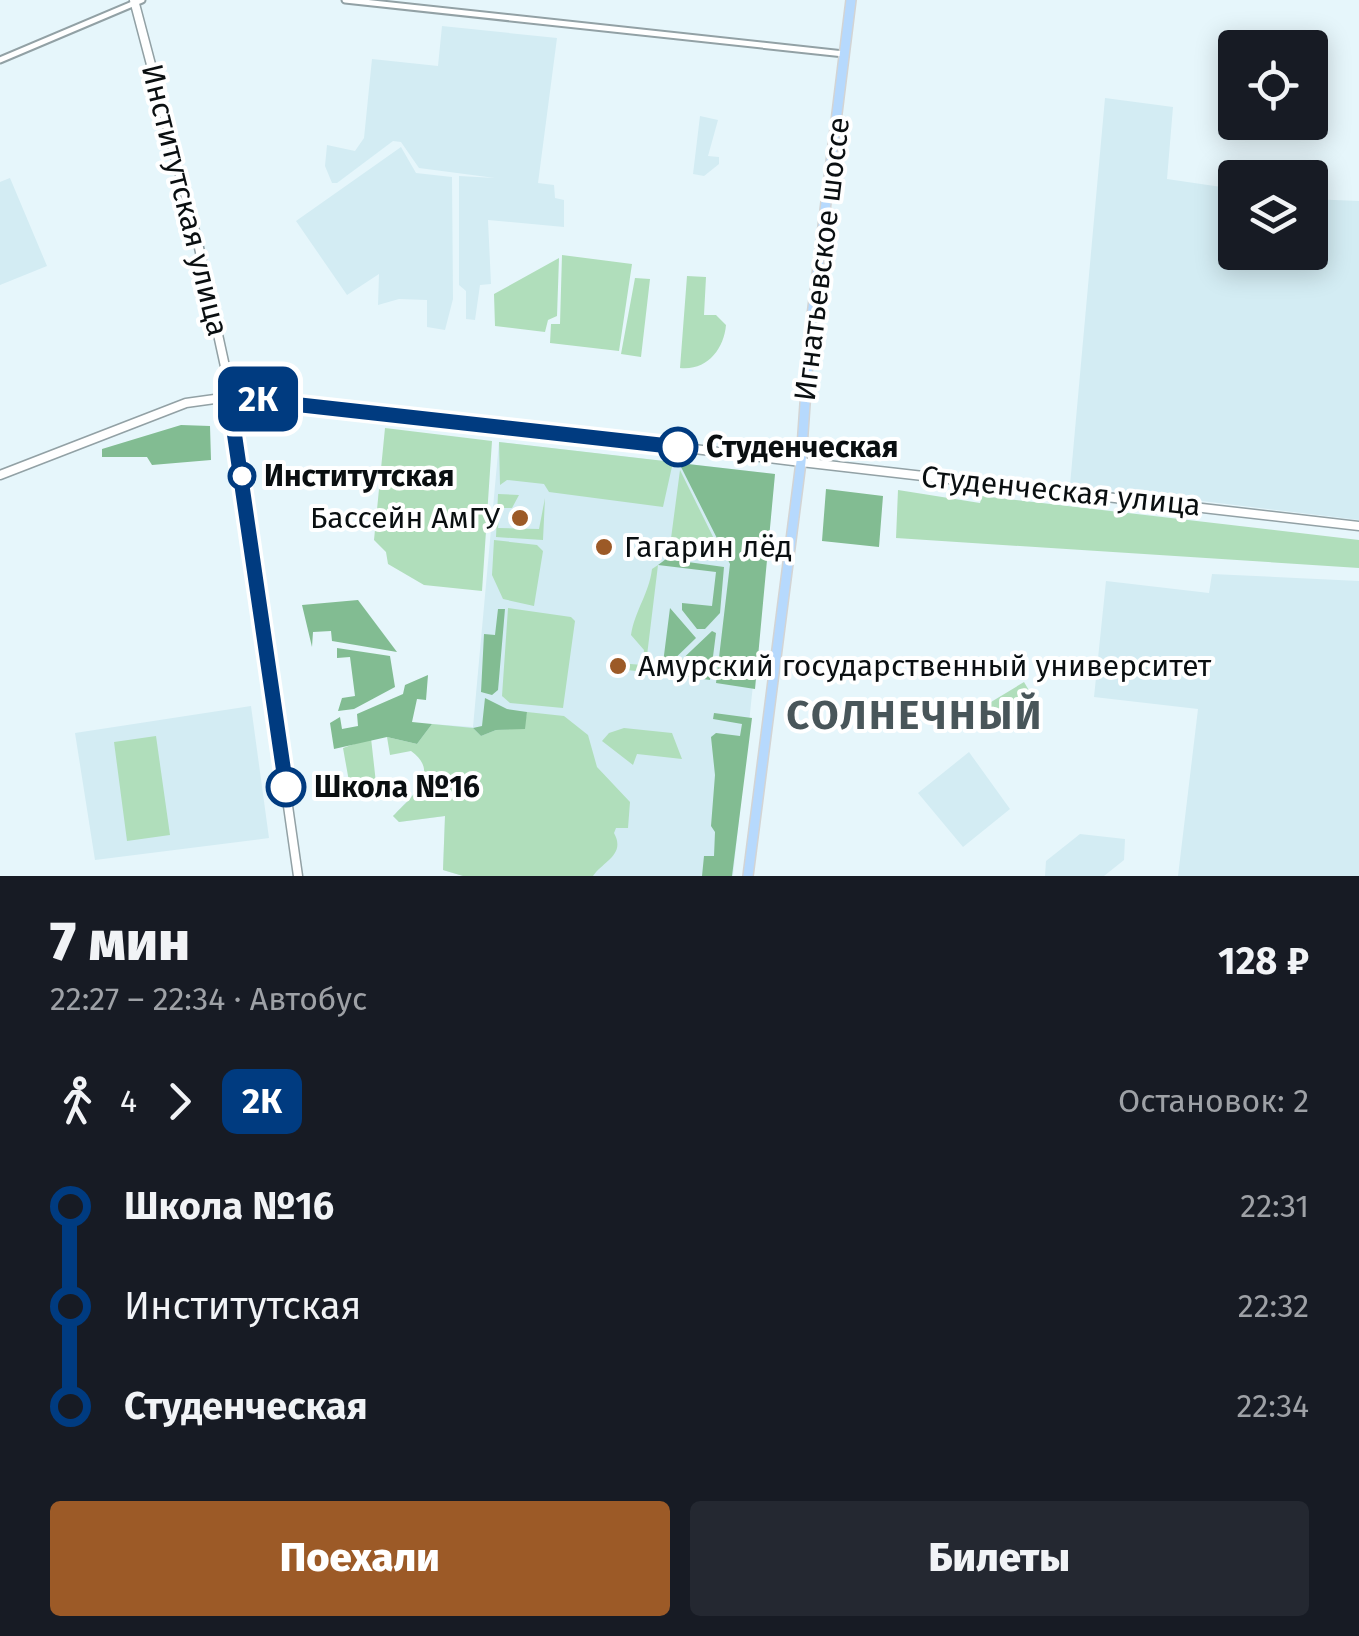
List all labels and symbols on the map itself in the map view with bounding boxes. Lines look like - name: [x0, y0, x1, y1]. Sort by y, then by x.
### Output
- street label: Институтская улица: [134, 60, 236, 340]
- street label: Игнатьевское шоссе: [787, 115, 857, 403]
- line badge: 2К: [213, 366, 303, 432]
- marker: Студенческая: [659, 428, 697, 466]
- place label: Студенческая: [706, 429, 898, 465]
- place label: Институтская: [264, 458, 454, 494]
- street label: Студенческая улица: [919, 458, 1203, 524]
- marker: Институтская: [229, 463, 255, 489]
- place label: Бассейн АмГУ: [310, 500, 501, 536]
- marker: Бассейн АмГУ: [509, 507, 531, 529]
- place label: Гагарин лёд: [624, 529, 792, 565]
- marker: Гагарин лёд: [593, 536, 615, 558]
- place label: Амурский государственный университет: [638, 648, 1212, 684]
- marker: Амурский государственный университет: [607, 655, 629, 677]
- district label: СОЛНЕЧНЫЙ: [786, 692, 1044, 740]
- marker: Школа №16: [267, 768, 305, 806]
- place label: Школа №16: [314, 769, 480, 805]

